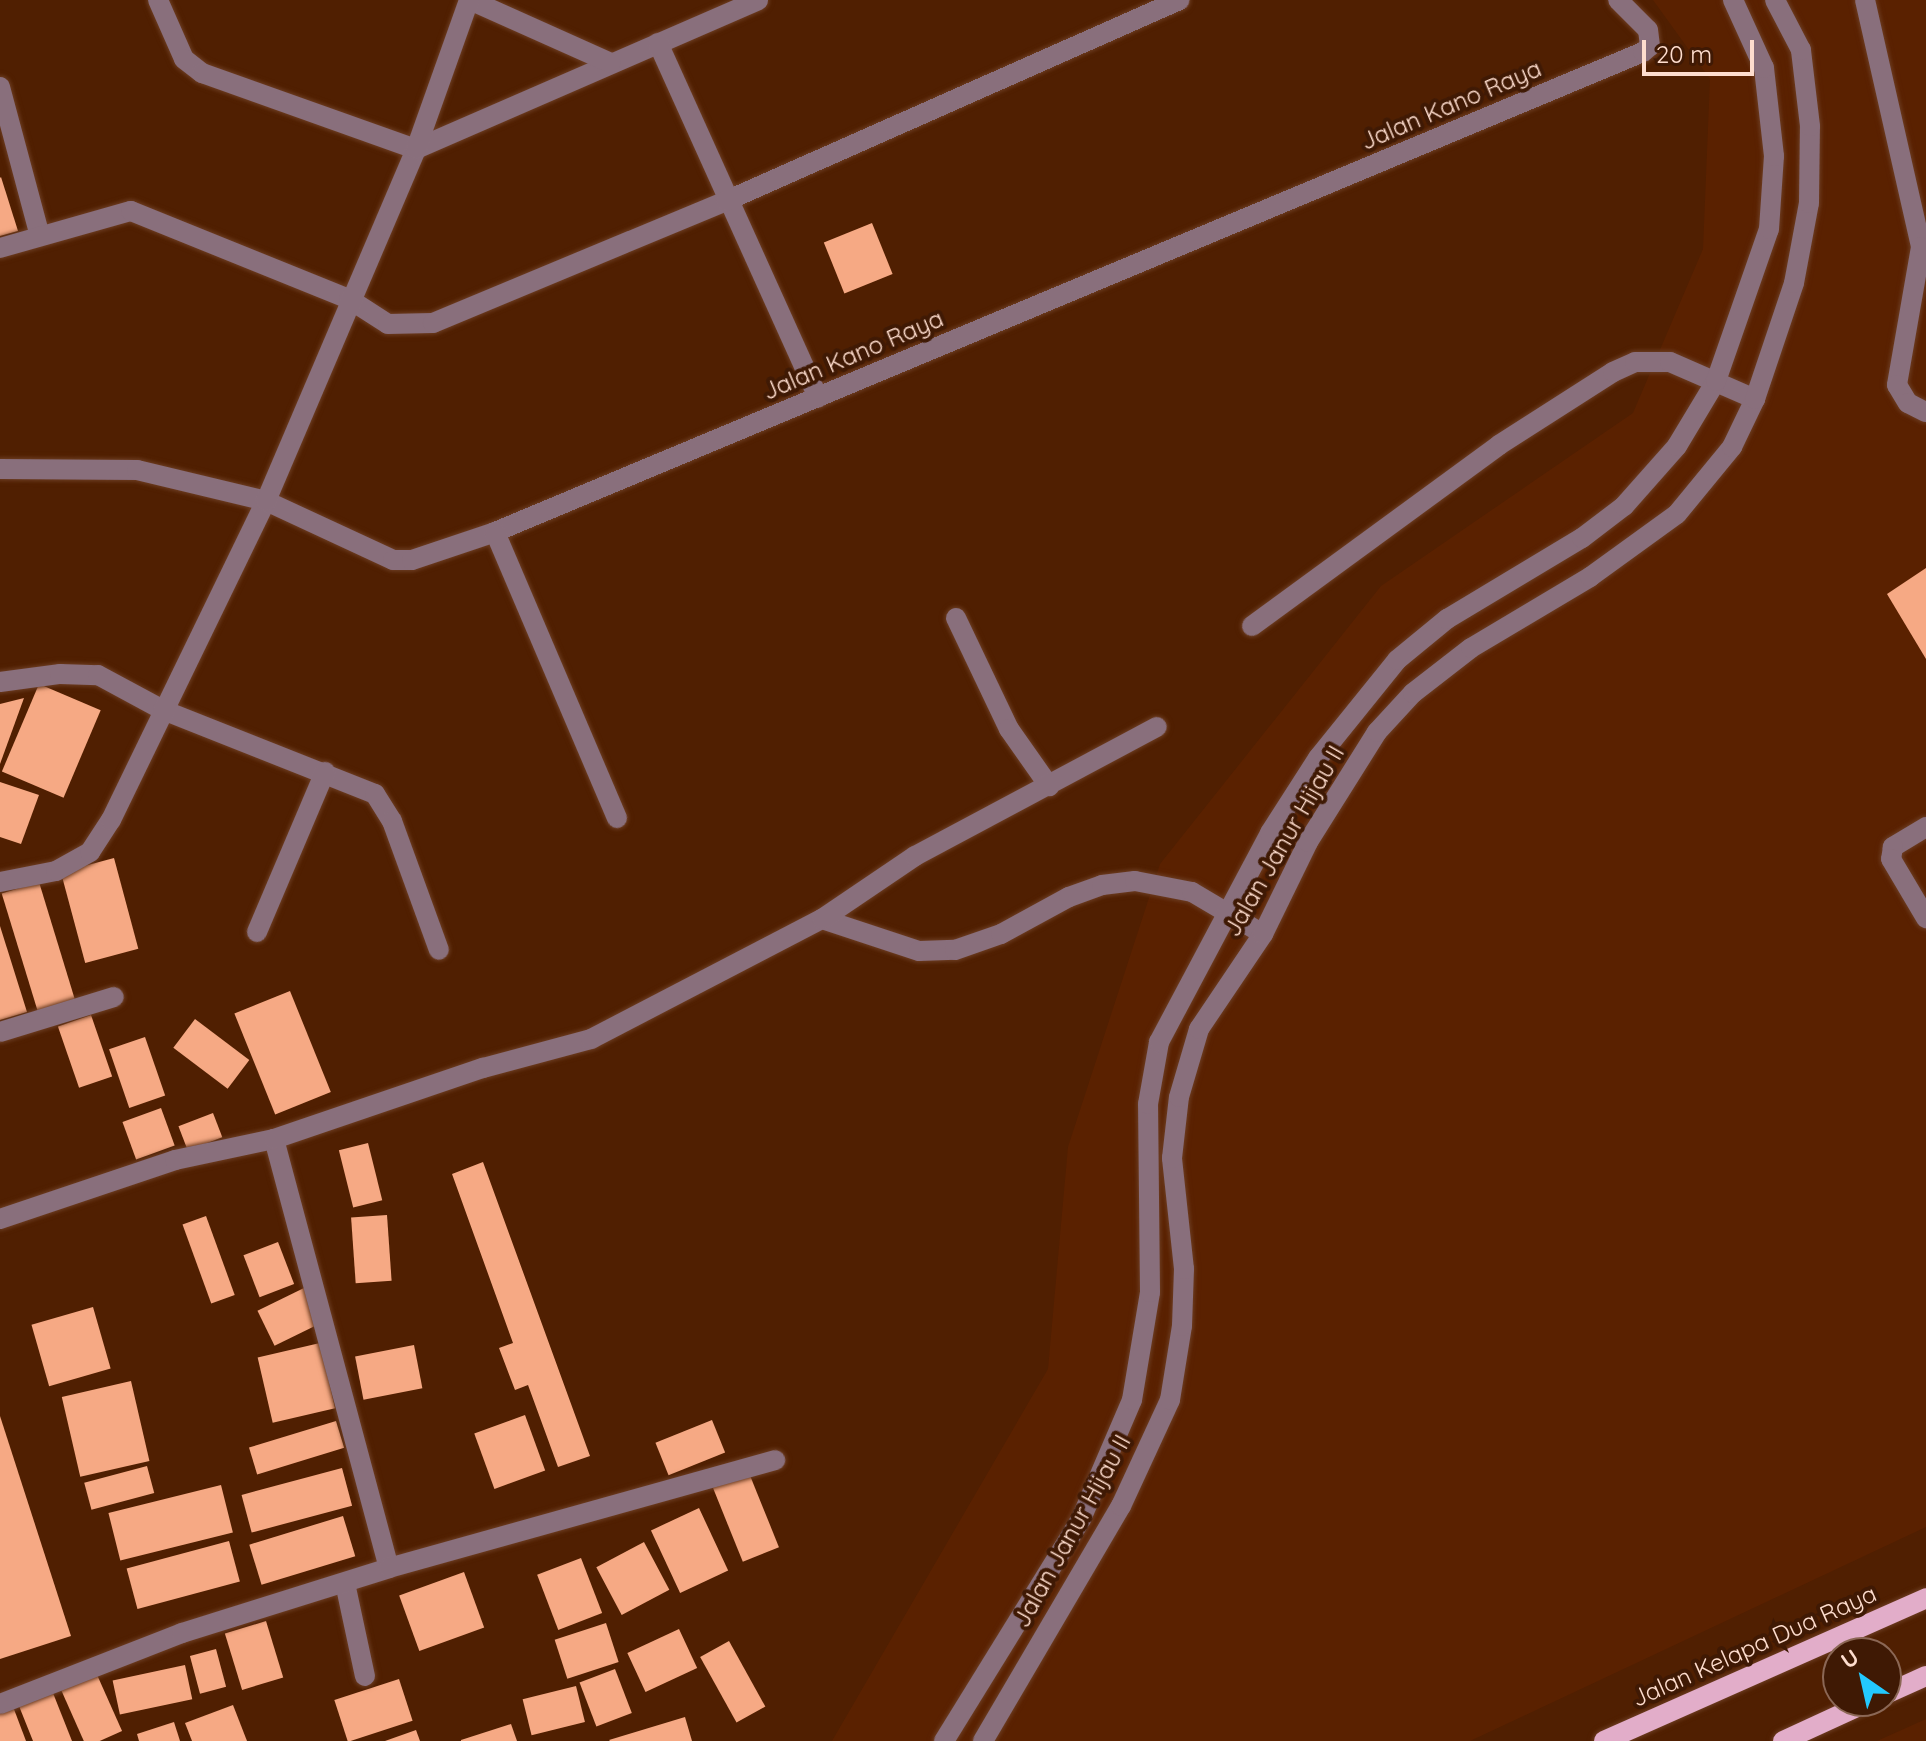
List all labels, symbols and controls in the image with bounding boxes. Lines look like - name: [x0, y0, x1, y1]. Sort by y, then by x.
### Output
- scale bar: [1646, 24, 1758, 74]
- text: 20 m: [1656, 39, 1712, 69]
- street label: Jalan Kano Raya: [1356, 54, 1546, 156]
- street label: Jalan Kano Raya: [758, 304, 948, 406]
- street label: Jalan Janur Hijau II: [1218, 740, 1350, 942]
- street label: Jalan Janur Hijau II: [1007, 1430, 1137, 1632]
- street label: Jalan Kelapa Dua Raya: [1627, 1579, 1881, 1713]
- north arrow: [1822, 1637, 1902, 1717]
- text: U: [1835, 1643, 1864, 1675]

